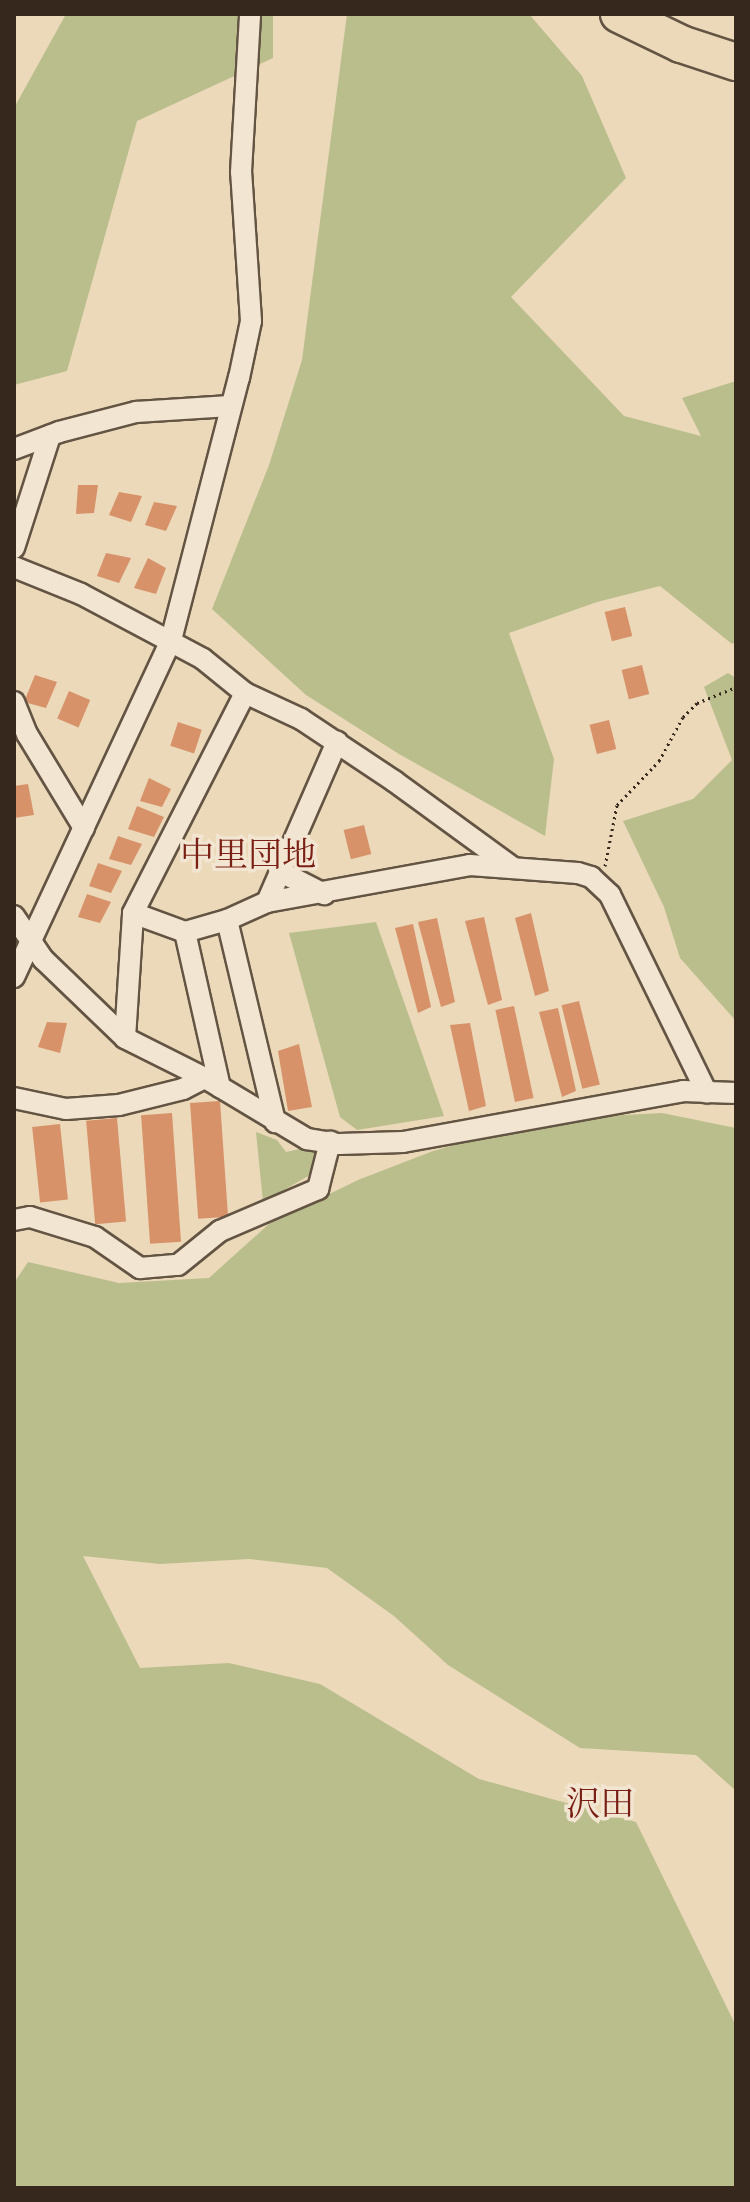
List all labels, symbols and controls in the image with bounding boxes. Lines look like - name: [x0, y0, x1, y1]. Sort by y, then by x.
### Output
- district label: 中里団地: [180, 838, 316, 878]
- district label: 沢田: [566, 1787, 634, 1827]

